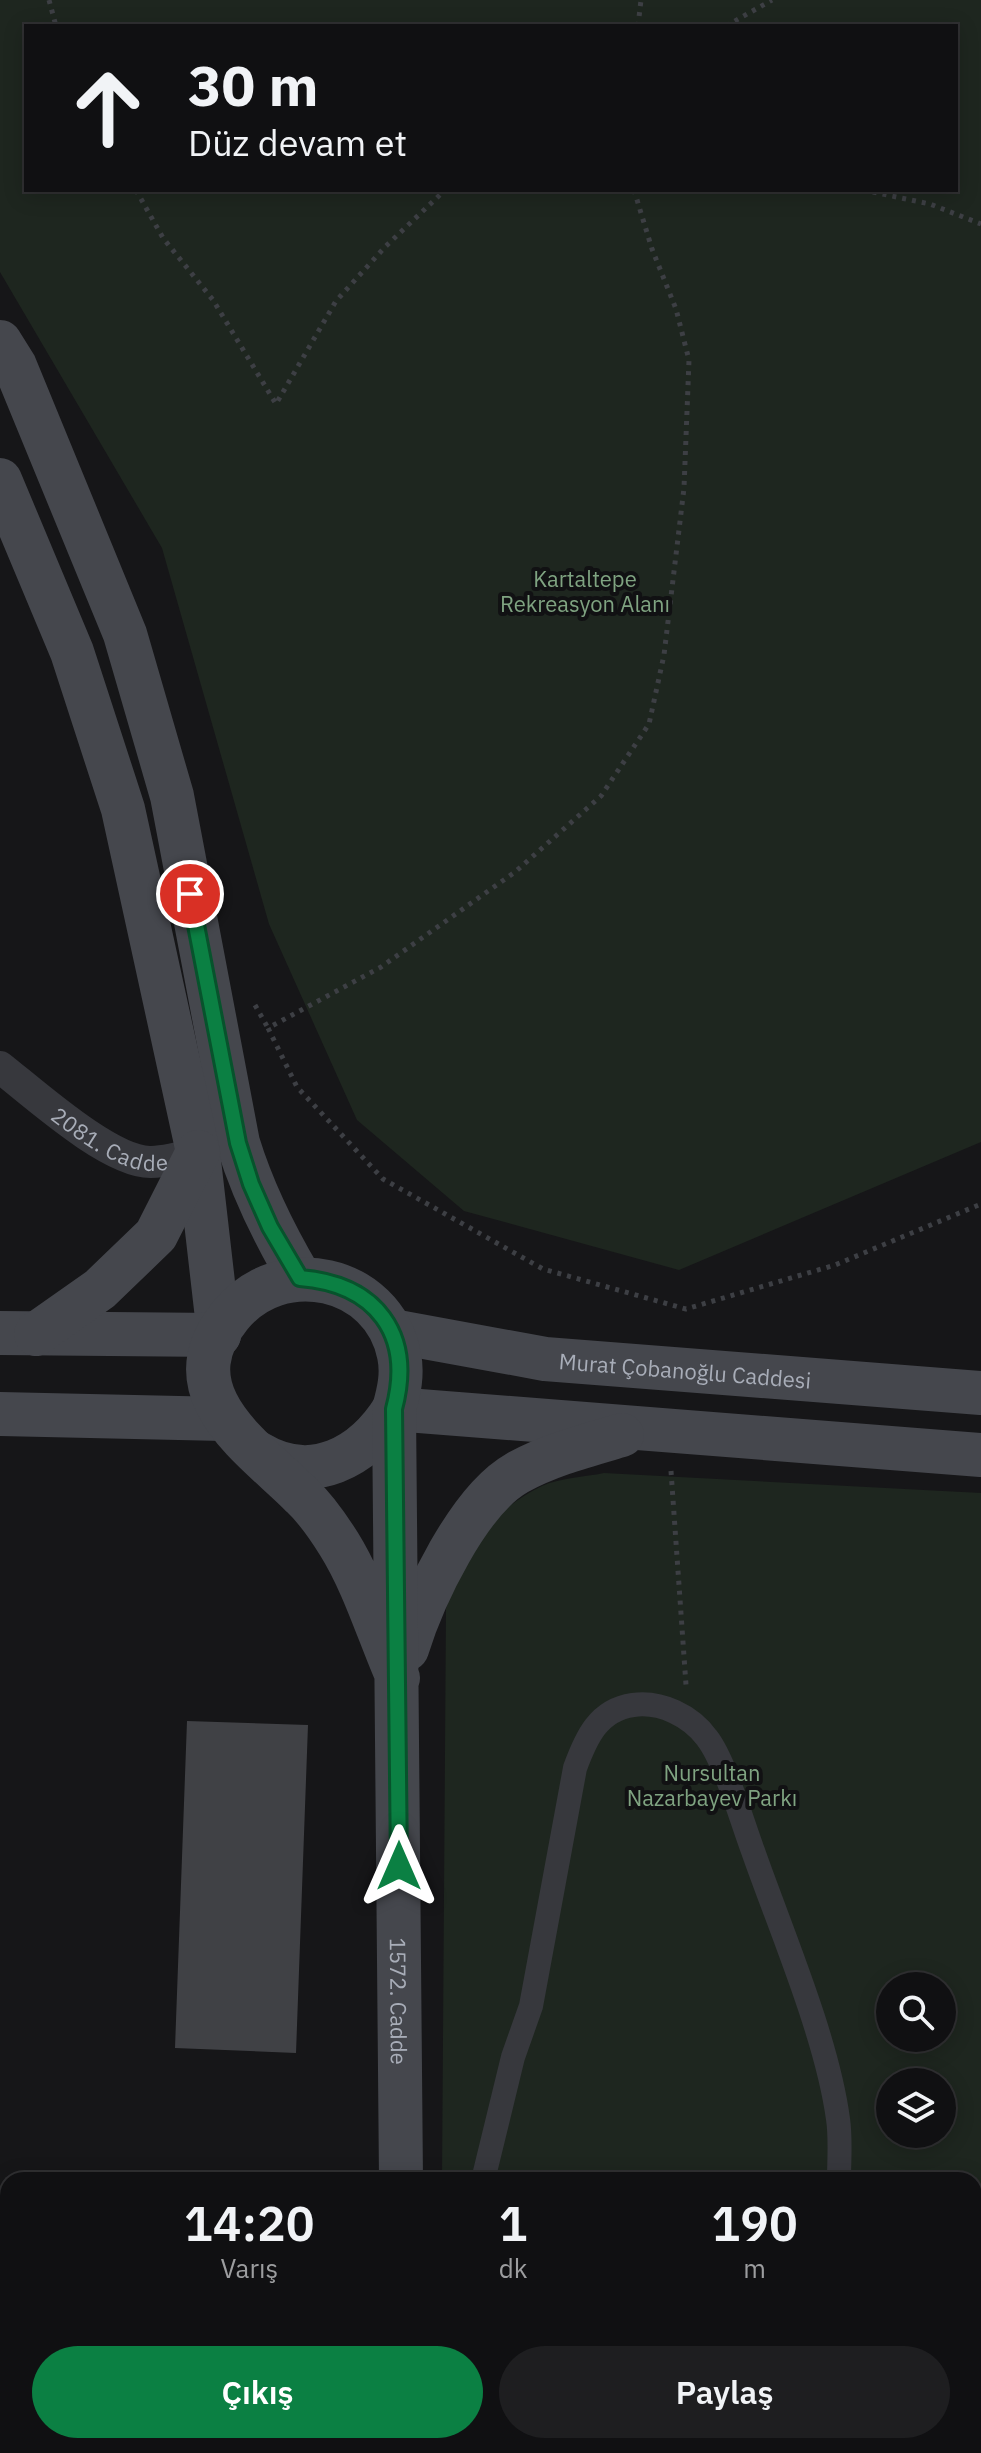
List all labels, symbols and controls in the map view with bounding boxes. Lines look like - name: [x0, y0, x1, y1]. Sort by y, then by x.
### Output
- text: 30 m: [188, 49, 318, 121]
- icon: ahead: [56, 56, 160, 160]
- text: Düz devam et: [188, 119, 407, 166]
- park label: Kartaltepe Rekreasyon Alanı: [500, 564, 670, 618]
- pin: [156, 860, 224, 928]
- icon: arrive: [168, 872, 212, 916]
- street label: 2081. Cadde: [46, 1100, 169, 1177]
- street label: Murat Çobanoğlu Caddesi: [558, 1346, 812, 1394]
- park label: Nursultan Nazarbayev Parkı: [627, 1758, 797, 1812]
- position arrow: [357, 1824, 441, 1908]
- street label: 1572. Cadde: [384, 1937, 414, 2065]
- map controls: [876, 1972, 956, 2148]
- button: search: [876, 1972, 956, 2052]
- button: layers: [876, 2068, 956, 2148]
- text: 14:20: [184, 2192, 315, 2254]
- text: 1: [499, 2192, 527, 2254]
- text: 190: [712, 2192, 798, 2254]
- text: Varış: [220, 2251, 278, 2285]
- text: dk: [499, 2251, 527, 2285]
- text: m: [743, 2251, 766, 2285]
- button: Çıkış: [32, 2346, 483, 2438]
- button: Paylaş: [499, 2346, 950, 2438]

